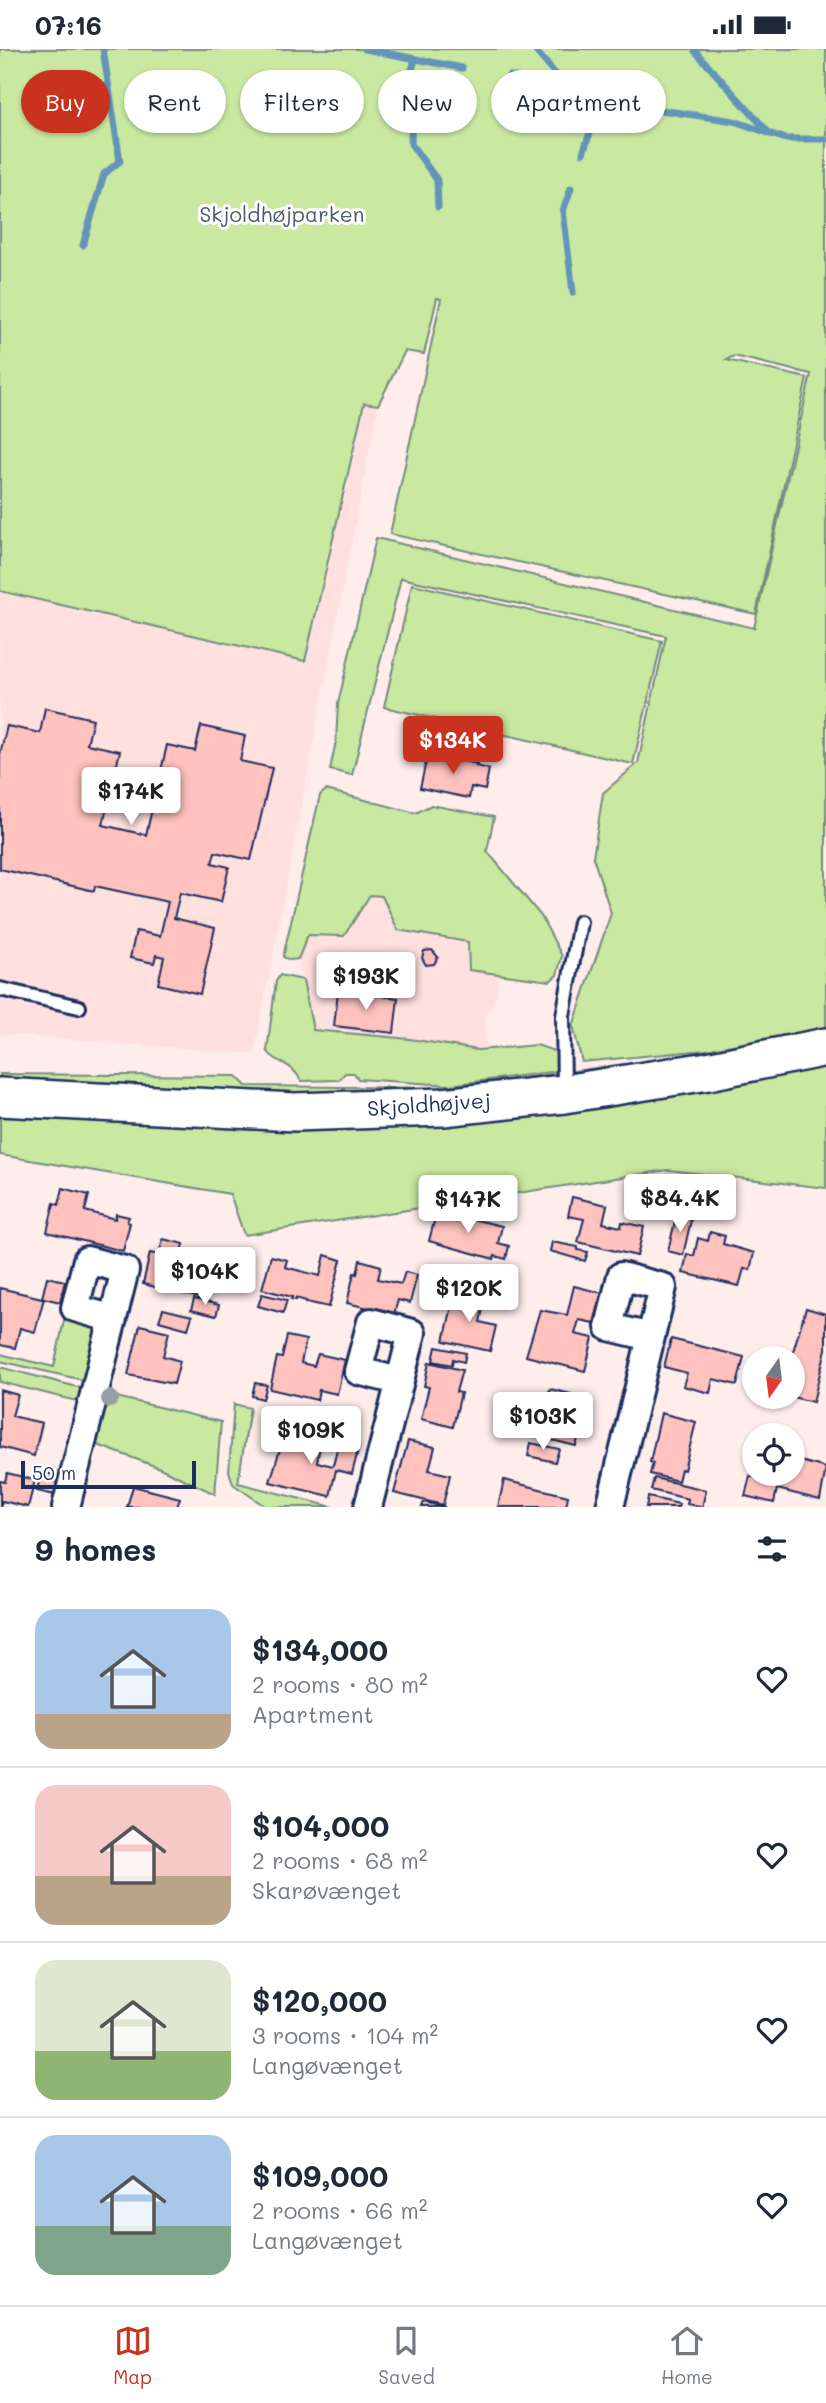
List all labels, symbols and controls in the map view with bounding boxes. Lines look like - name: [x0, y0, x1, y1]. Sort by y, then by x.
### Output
- text: 07:16: [35, 8, 102, 42]
- chip: Buy: [21, 70, 110, 133]
- chip: Rent: [124, 70, 226, 133]
- chip: Filters: [240, 70, 364, 133]
- chip: New: [378, 70, 477, 133]
- chip: Apartment: [491, 70, 666, 133]
- park label: Skjoldhøjparken: [200, 200, 364, 227]
- pin: $134K: [404, 717, 502, 776]
- text: $134K: [419, 724, 487, 754]
- pin: $174K: [82, 767, 180, 827]
- text: $174K: [98, 775, 164, 805]
- pin: $193K: [317, 953, 415, 1012]
- text: $193K: [332, 960, 400, 990]
- street label: Skjoldhøjvej: [366, 1086, 492, 1121]
- pin: $147K: [419, 1175, 517, 1235]
- pin: $84.4K: [623, 1175, 737, 1234]
- text: $84.4K: [640, 1182, 720, 1212]
- text: $147K: [435, 1183, 501, 1213]
- pin: $104K: [156, 1247, 254, 1307]
- text: $104K: [171, 1255, 239, 1285]
- pin: $120K: [420, 1265, 518, 1324]
- text: $120K: [435, 1272, 503, 1302]
- north arrow: [742, 1346, 805, 1409]
- map controls: [742, 1346, 805, 1486]
- pin: $103K: [494, 1393, 592, 1452]
- text: $103K: [509, 1400, 577, 1430]
- pin: $109K: [262, 1407, 360, 1466]
- text: $109K: [277, 1414, 345, 1444]
- button: locate: [742, 1423, 805, 1486]
- scale bar: [21, 1458, 196, 1490]
- text: 50 m: [32, 1460, 76, 1485]
- text: 9 homes: [35, 1529, 156, 1569]
- icon: filters: [753, 1530, 791, 1568]
- text: $134,000: [252, 1629, 388, 1669]
- icon: home: [91, 1637, 175, 1721]
- icon: heart: [753, 1660, 791, 1698]
- text: 2 rooms · 80 m²: [252, 1669, 428, 1699]
- text: Apartment: [252, 1699, 374, 1729]
- text: $104,000: [252, 1805, 389, 1845]
- icon: home: [91, 1813, 175, 1897]
- icon: heart: [753, 1836, 791, 1874]
- text: 2 rooms · 68 m²: [252, 1845, 427, 1875]
- text: Skarøvænget: [252, 1875, 401, 1905]
- text: $120,000: [252, 1980, 387, 2020]
- icon: home: [91, 1988, 175, 2072]
- icon: heart: [753, 2011, 791, 2049]
- text: 3 rooms · 104 m²: [252, 2020, 438, 2050]
- text: Langøvænget: [252, 2050, 403, 2080]
- text: $109,000: [252, 2155, 388, 2195]
- icon: home: [91, 2163, 175, 2247]
- icon: heart: [753, 2186, 791, 2224]
- text: 2 rooms · 66 m²: [252, 2195, 427, 2225]
- text: Langøvænget: [252, 2225, 403, 2255]
- tab: Map: [113, 2322, 152, 2389]
- tab: Saved: [378, 2322, 435, 2389]
- tab: Home: [661, 2322, 713, 2389]

